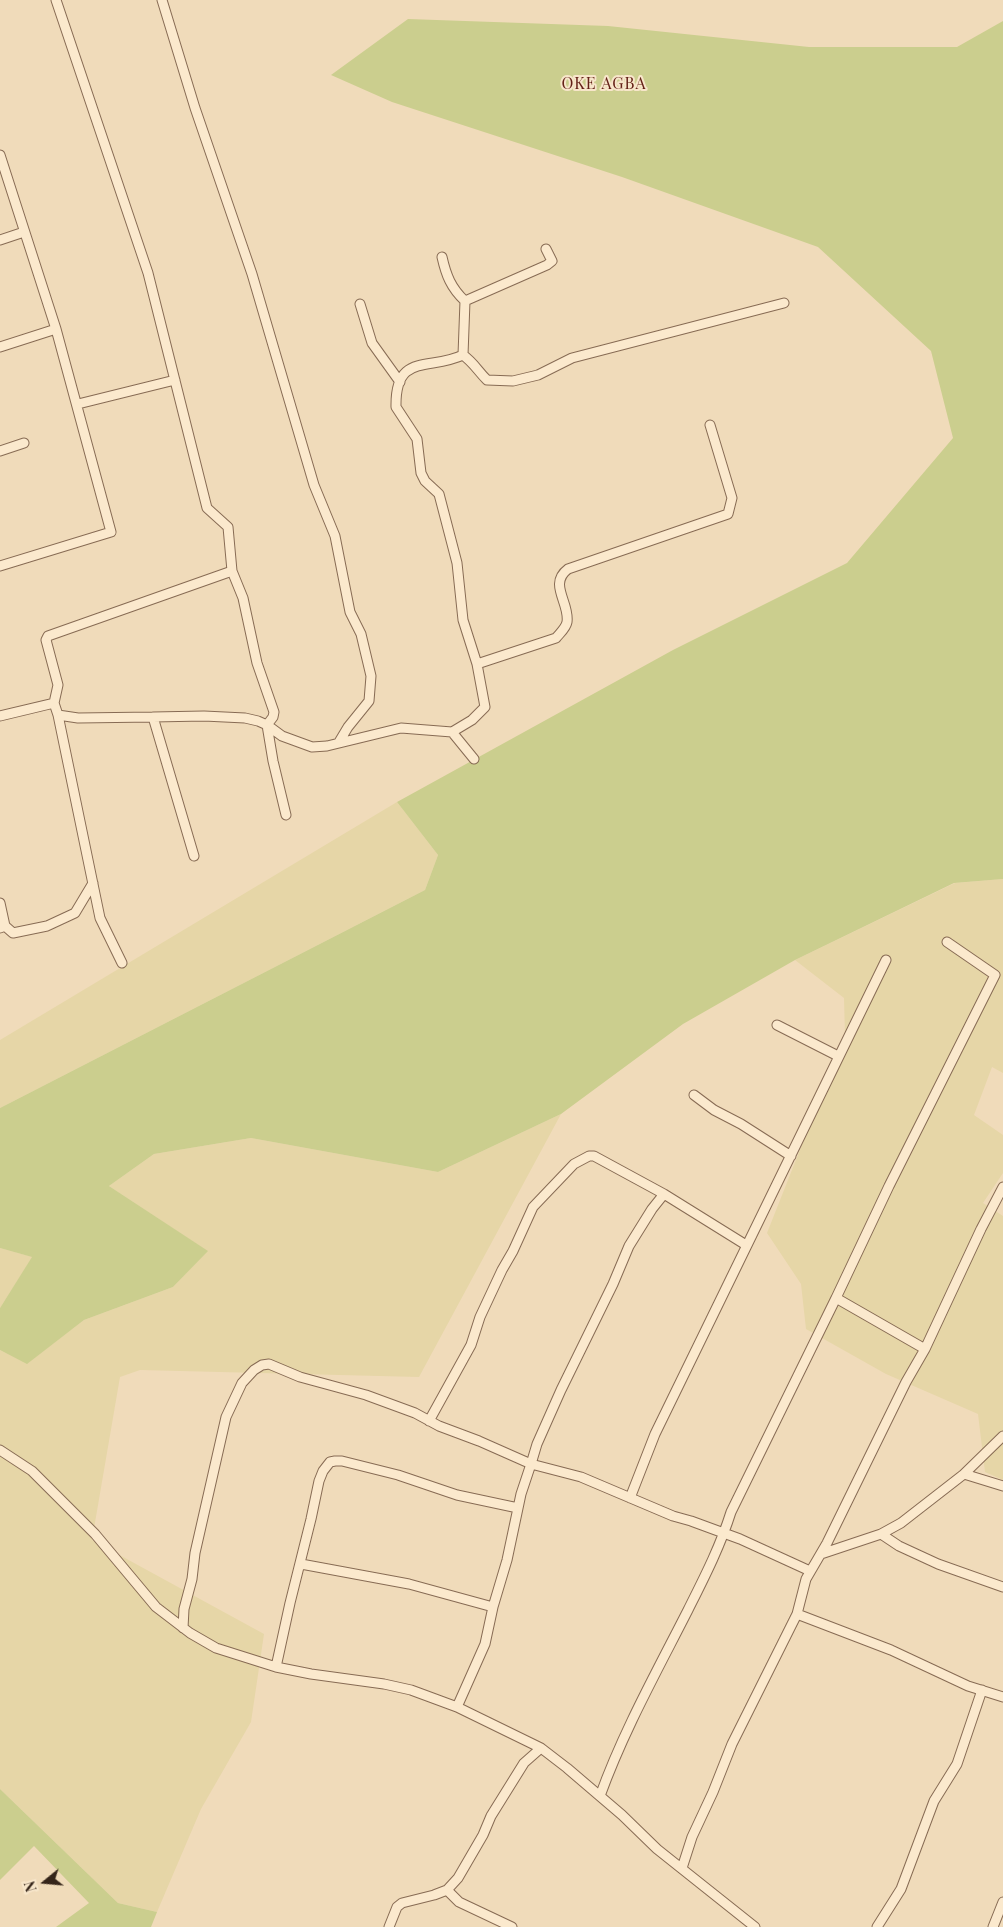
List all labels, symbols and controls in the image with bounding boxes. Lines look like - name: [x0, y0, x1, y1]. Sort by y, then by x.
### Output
- district label: OKE AGBA: [560, 74, 648, 94]
- north arrow: [20, 1857, 70, 1907]
- text: N: [20, 1879, 41, 1894]

